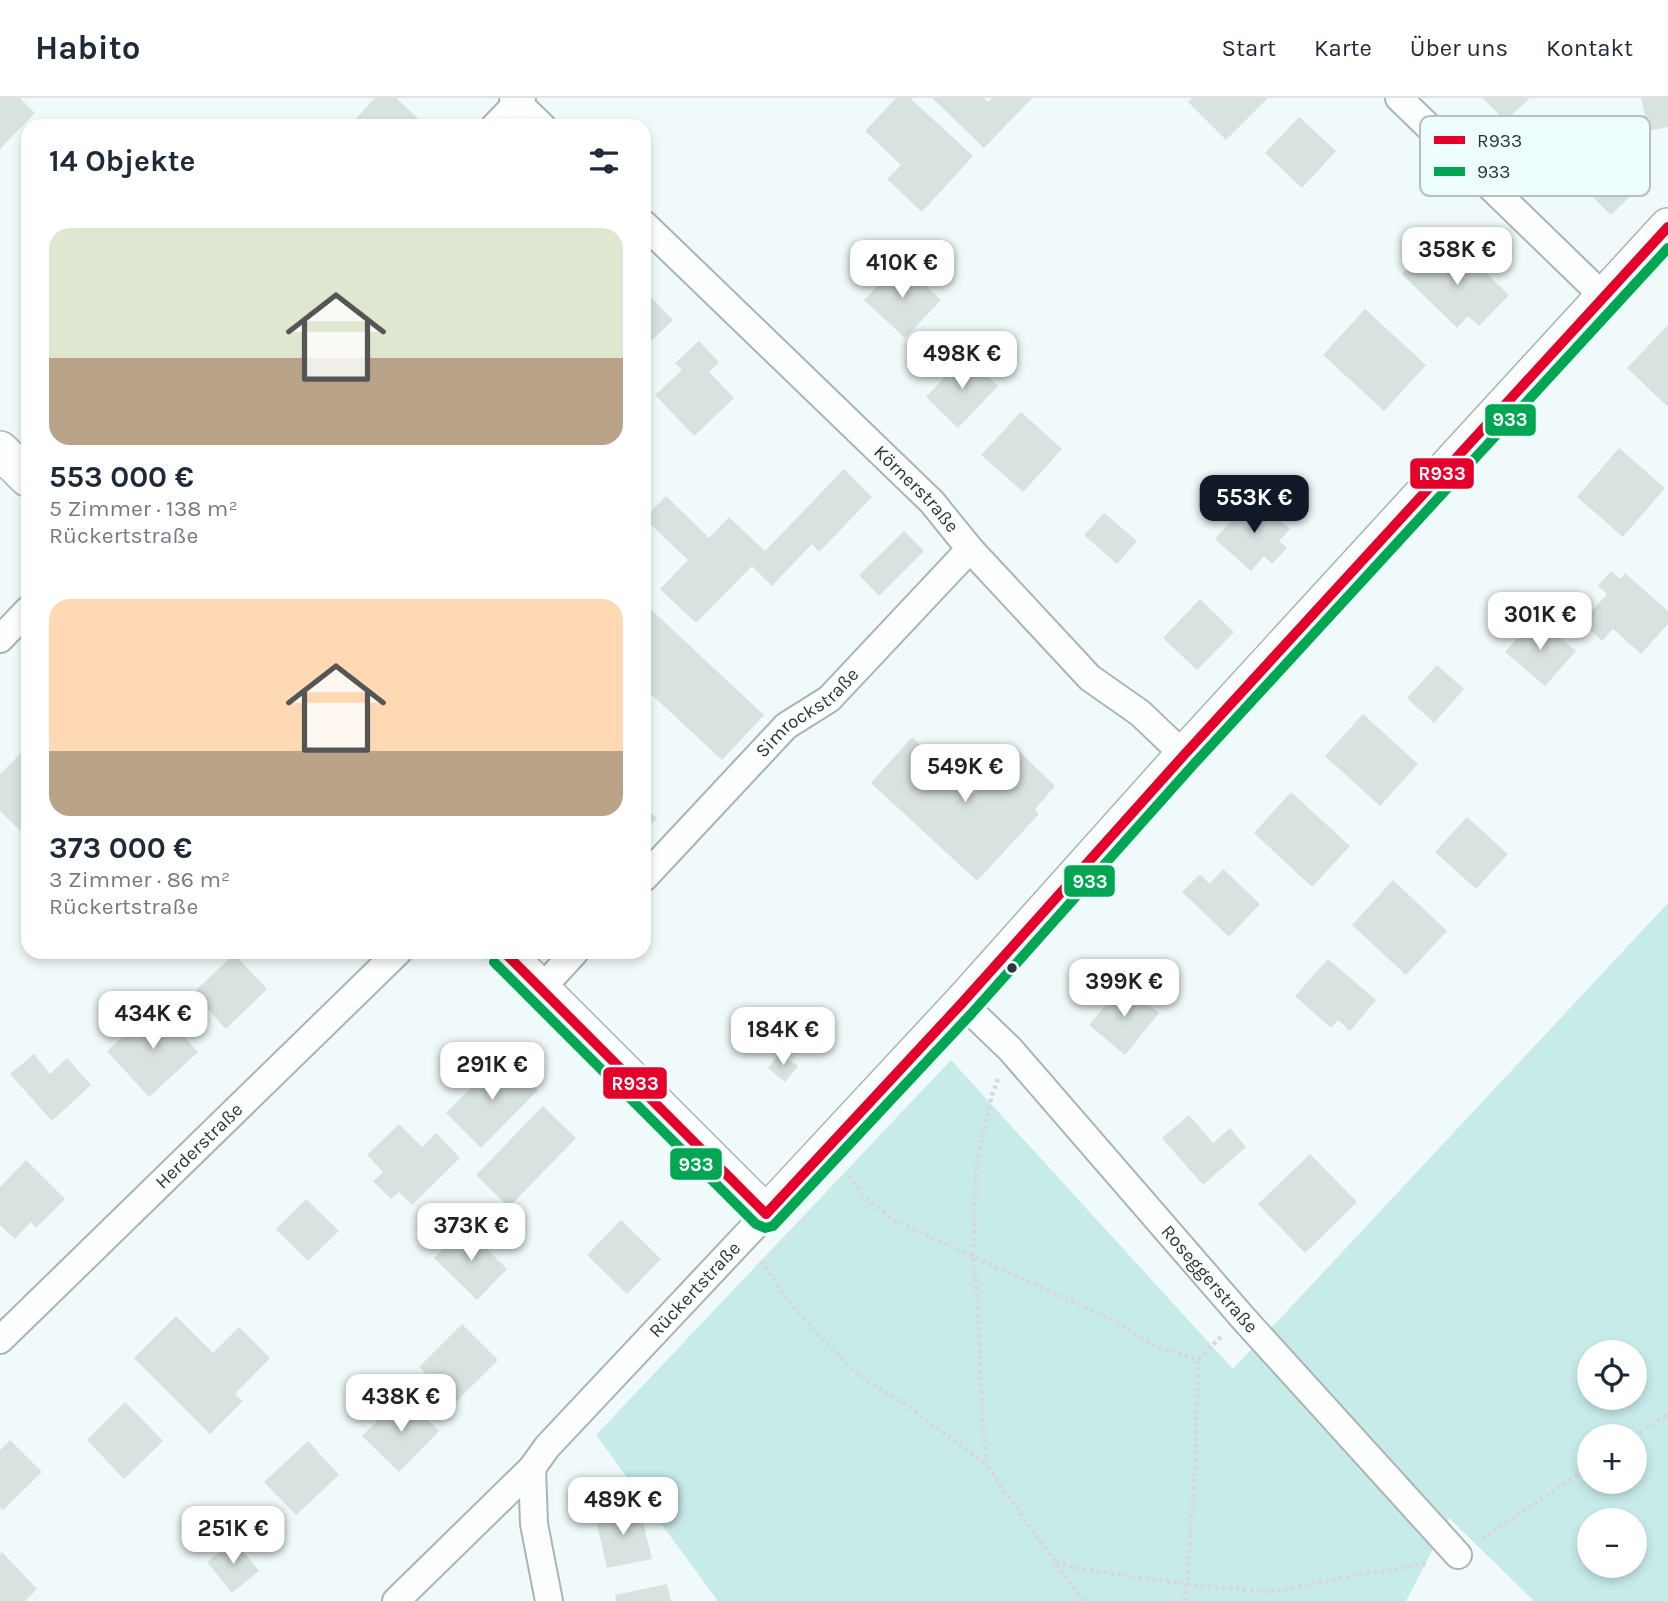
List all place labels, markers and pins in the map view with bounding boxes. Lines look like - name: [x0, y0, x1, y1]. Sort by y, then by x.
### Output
- pin: 358K €: [1400, 228, 1514, 287]
- pin: 410K €: [845, 240, 959, 300]
- pin: 498K €: [905, 331, 1019, 391]
- pin: 553K €: [1197, 476, 1311, 535]
- pin: 301K €: [1483, 592, 1597, 652]
- pin: 549K €: [908, 744, 1022, 804]
- pin: 399K €: [1067, 960, 1181, 1019]
- unlabelled marker: [1005, 961, 1019, 975]
- pin: 434K €: [96, 992, 210, 1051]
- pin: 184K €: [726, 1007, 840, 1067]
- pin: 291K €: [435, 1042, 549, 1102]
- pin: 373K €: [414, 1204, 528, 1263]
- pin: 438K €: [344, 1374, 458, 1434]
- pin: 489K €: [566, 1478, 680, 1537]
- pin: 251K €: [176, 1506, 290, 1566]

